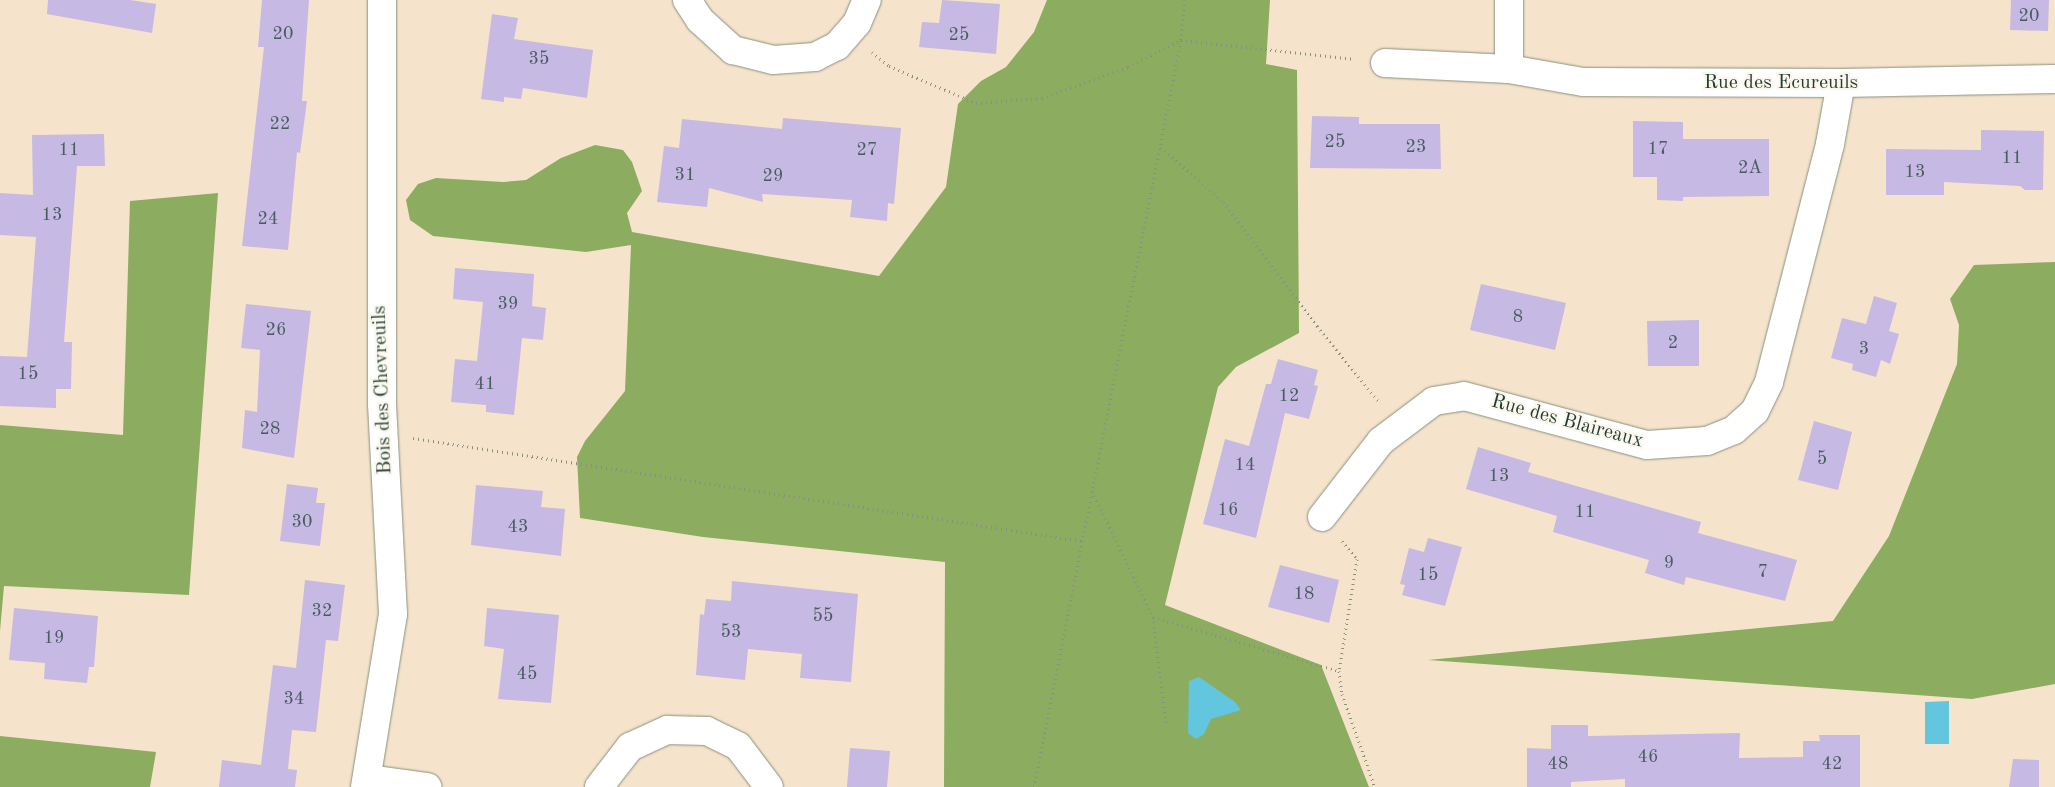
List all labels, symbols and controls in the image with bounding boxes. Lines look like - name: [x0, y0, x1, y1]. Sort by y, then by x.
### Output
- house number: 20: [2019, 5, 2039, 27]
- house number: 20: [273, 23, 293, 45]
- house number: 25: [949, 24, 969, 46]
- house number: 35: [529, 48, 549, 70]
- street label: Rue des Ecureuils: [1704, 71, 1858, 95]
- house number: 22: [270, 113, 290, 135]
- house number: 25: [1325, 131, 1345, 153]
- house number: 23: [1406, 136, 1426, 158]
- house number: 17: [1648, 138, 1668, 160]
- house number: 11: [59, 139, 79, 161]
- house number: 27: [857, 139, 877, 161]
- house number: 11: [2002, 147, 2022, 169]
- house number: 2A: [1738, 157, 1762, 179]
- house number: 13: [1905, 161, 1925, 183]
- house number: 31: [675, 164, 695, 186]
- house number: 29: [763, 165, 783, 187]
- house number: 13: [42, 204, 62, 226]
- house number: 24: [258, 208, 278, 230]
- house number: 39: [498, 293, 518, 315]
- street label: Bois des Chevreuils: [368, 305, 398, 475]
- house number: 8: [1513, 306, 1523, 328]
- house number: 26: [266, 319, 286, 341]
- house number: 2: [1668, 332, 1678, 354]
- house number: 3: [1859, 338, 1869, 360]
- house number: 15: [18, 363, 38, 385]
- house number: 41: [475, 373, 495, 395]
- house number: 12: [1279, 385, 1299, 407]
- street label: Rue des Blaireaux: [1488, 390, 1646, 454]
- house number: 28: [260, 418, 280, 440]
- house number: 5: [1817, 448, 1827, 470]
- house number: 14: [1235, 454, 1255, 476]
- house number: 13: [1489, 465, 1509, 487]
- house number: 16: [1218, 499, 1238, 521]
- house number: 11: [1575, 501, 1595, 523]
- house number: 30: [292, 511, 312, 533]
- house number: 43: [508, 516, 528, 538]
- house number: 9: [1664, 552, 1674, 574]
- house number: 7: [1758, 561, 1768, 583]
- house number: 15: [1418, 564, 1438, 586]
- house number: 18: [1294, 583, 1314, 605]
- house number: 32: [312, 600, 332, 622]
- house number: 55: [813, 605, 833, 627]
- house number: 53: [721, 621, 741, 643]
- house number: 19: [44, 627, 64, 649]
- house number: 45: [517, 663, 537, 685]
- house number: 34: [284, 688, 304, 710]
- house number: 46: [1638, 746, 1658, 768]
- house number: 48: [1548, 753, 1568, 775]
- house number: 42: [1822, 753, 1842, 775]

